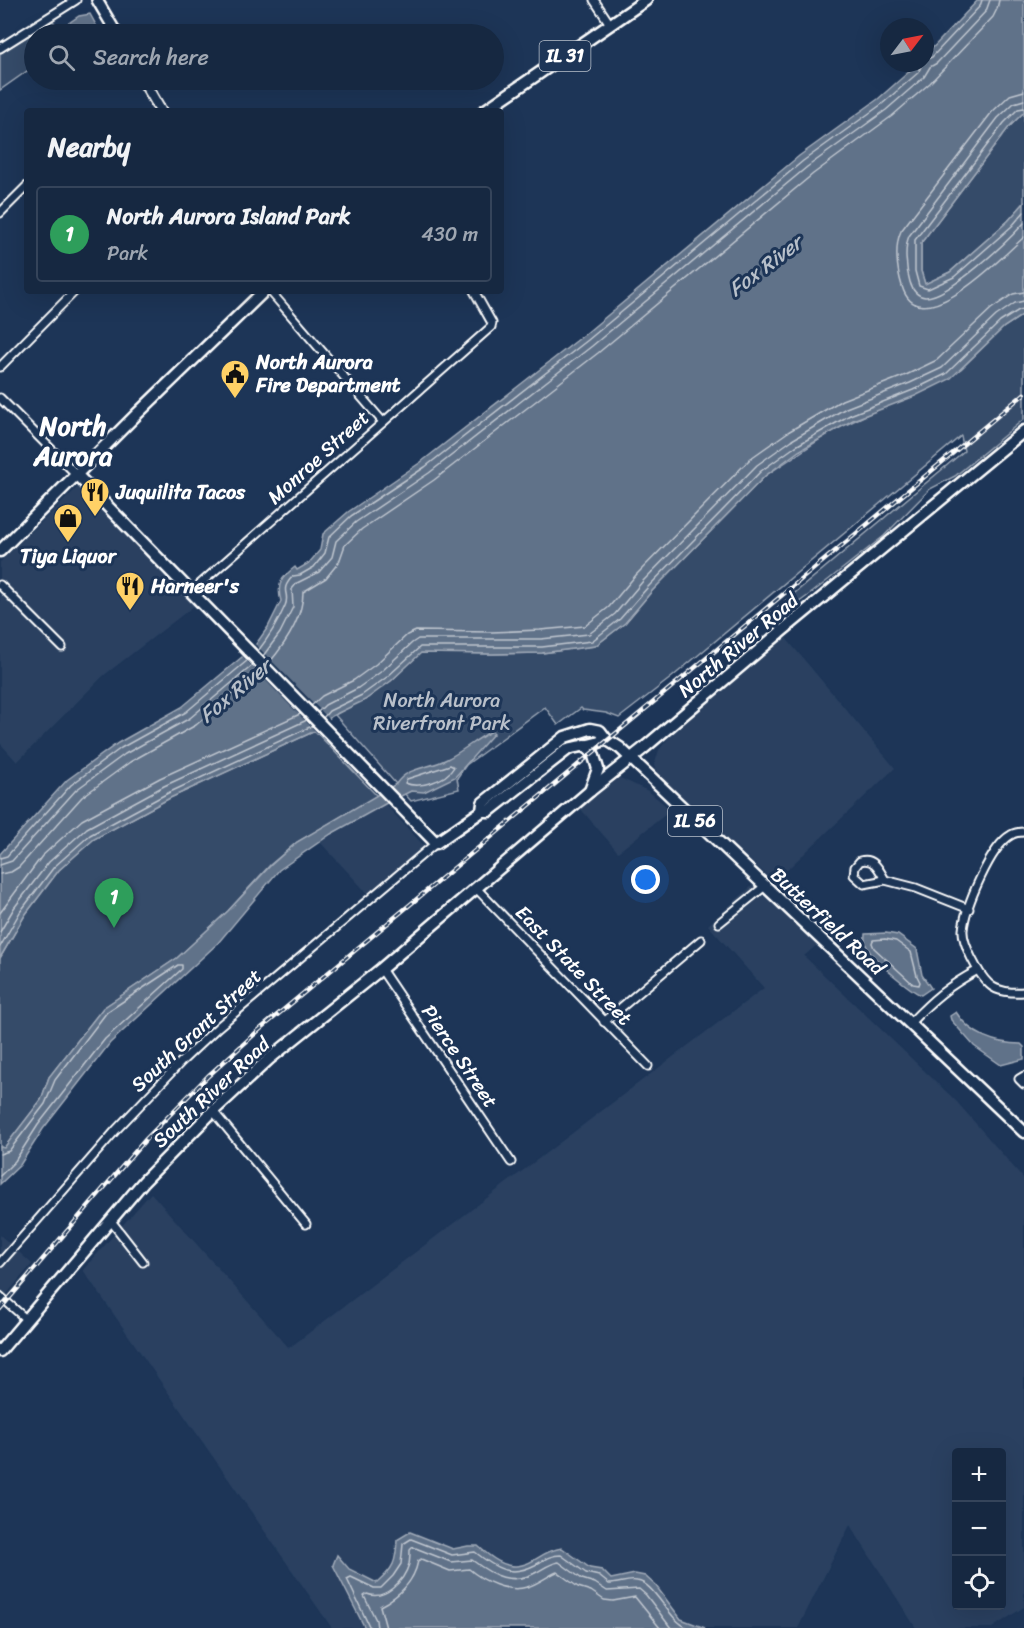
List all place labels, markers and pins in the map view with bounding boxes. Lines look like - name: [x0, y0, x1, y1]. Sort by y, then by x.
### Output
- place label: North Aurora Fire Department: [255, 345, 401, 403]
- public building icon: North Aurora Fire Department: [219, 358, 251, 400]
- place label: Juquilita Tacos: [115, 475, 246, 510]
- restaurant icon: Juquilita Tacos: [79, 476, 111, 518]
- shop icon: Tiya Liquor: [52, 502, 84, 544]
- place label: Tiya Liquor: [20, 539, 118, 574]
- place label: Harneer's: [150, 569, 240, 604]
- restaurant icon: Harneer's: [114, 570, 146, 612]
- pin: 1: [94, 878, 134, 928]

